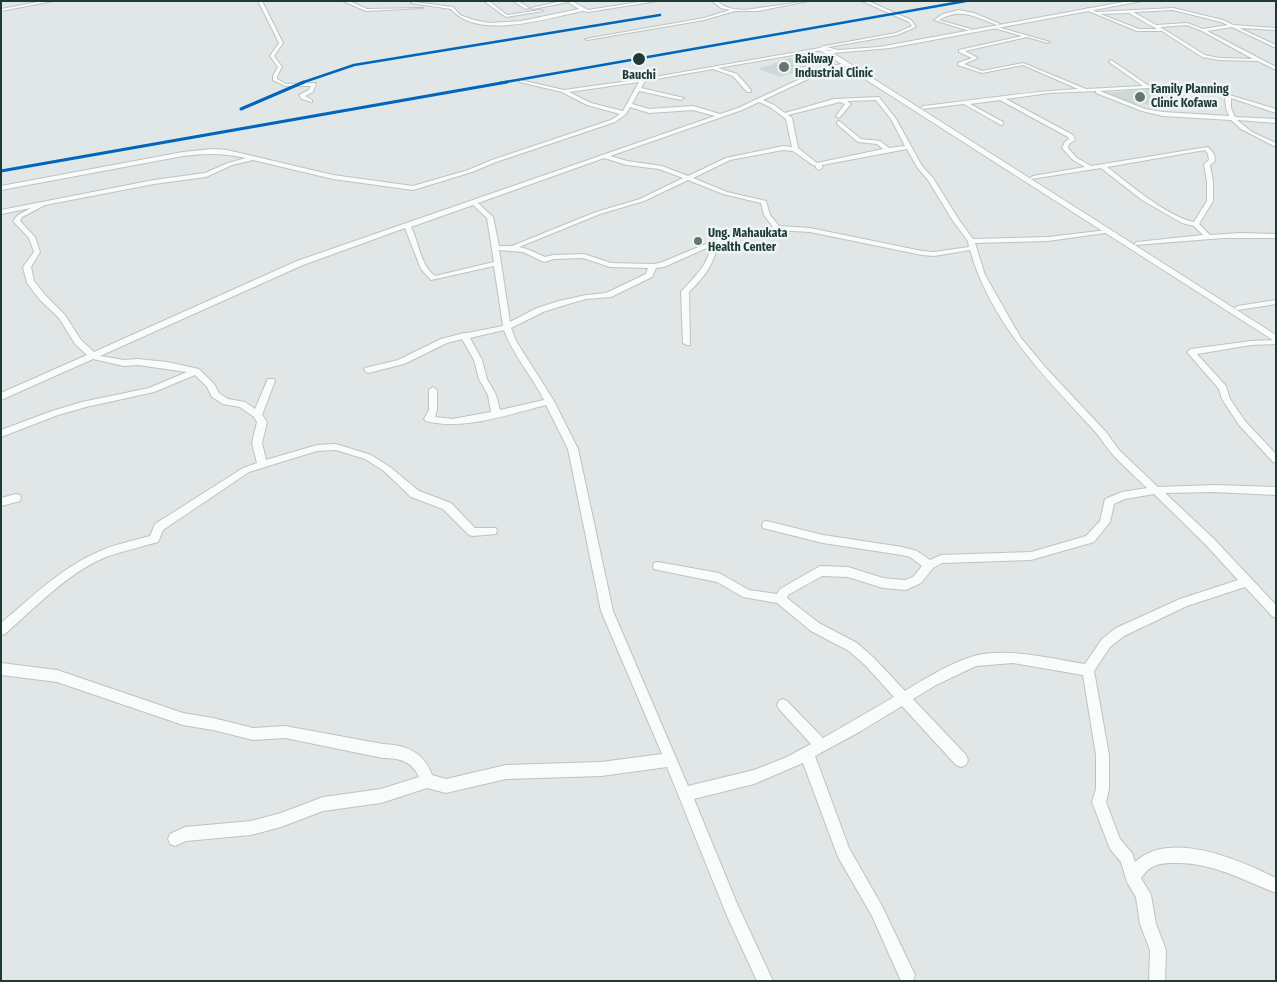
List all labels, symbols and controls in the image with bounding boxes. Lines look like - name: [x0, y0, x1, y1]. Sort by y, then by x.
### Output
- marker: Bauchi: [631, 51, 647, 67]
- place label: Railway Industrial Clinic: [795, 53, 873, 81]
- marker: Railway Industrial Clinic: [777, 60, 791, 74]
- place label: Bauchi: [622, 69, 656, 83]
- place label: Family Planning Clinic Kofawa: [1151, 83, 1229, 111]
- marker: Family Planning Clinic Kofawa: [1133, 90, 1147, 104]
- place label: Ung. Mahaukata Health Center: [708, 227, 788, 255]
- marker: Ung. Mahaukata Health Center: [692, 235, 704, 247]

